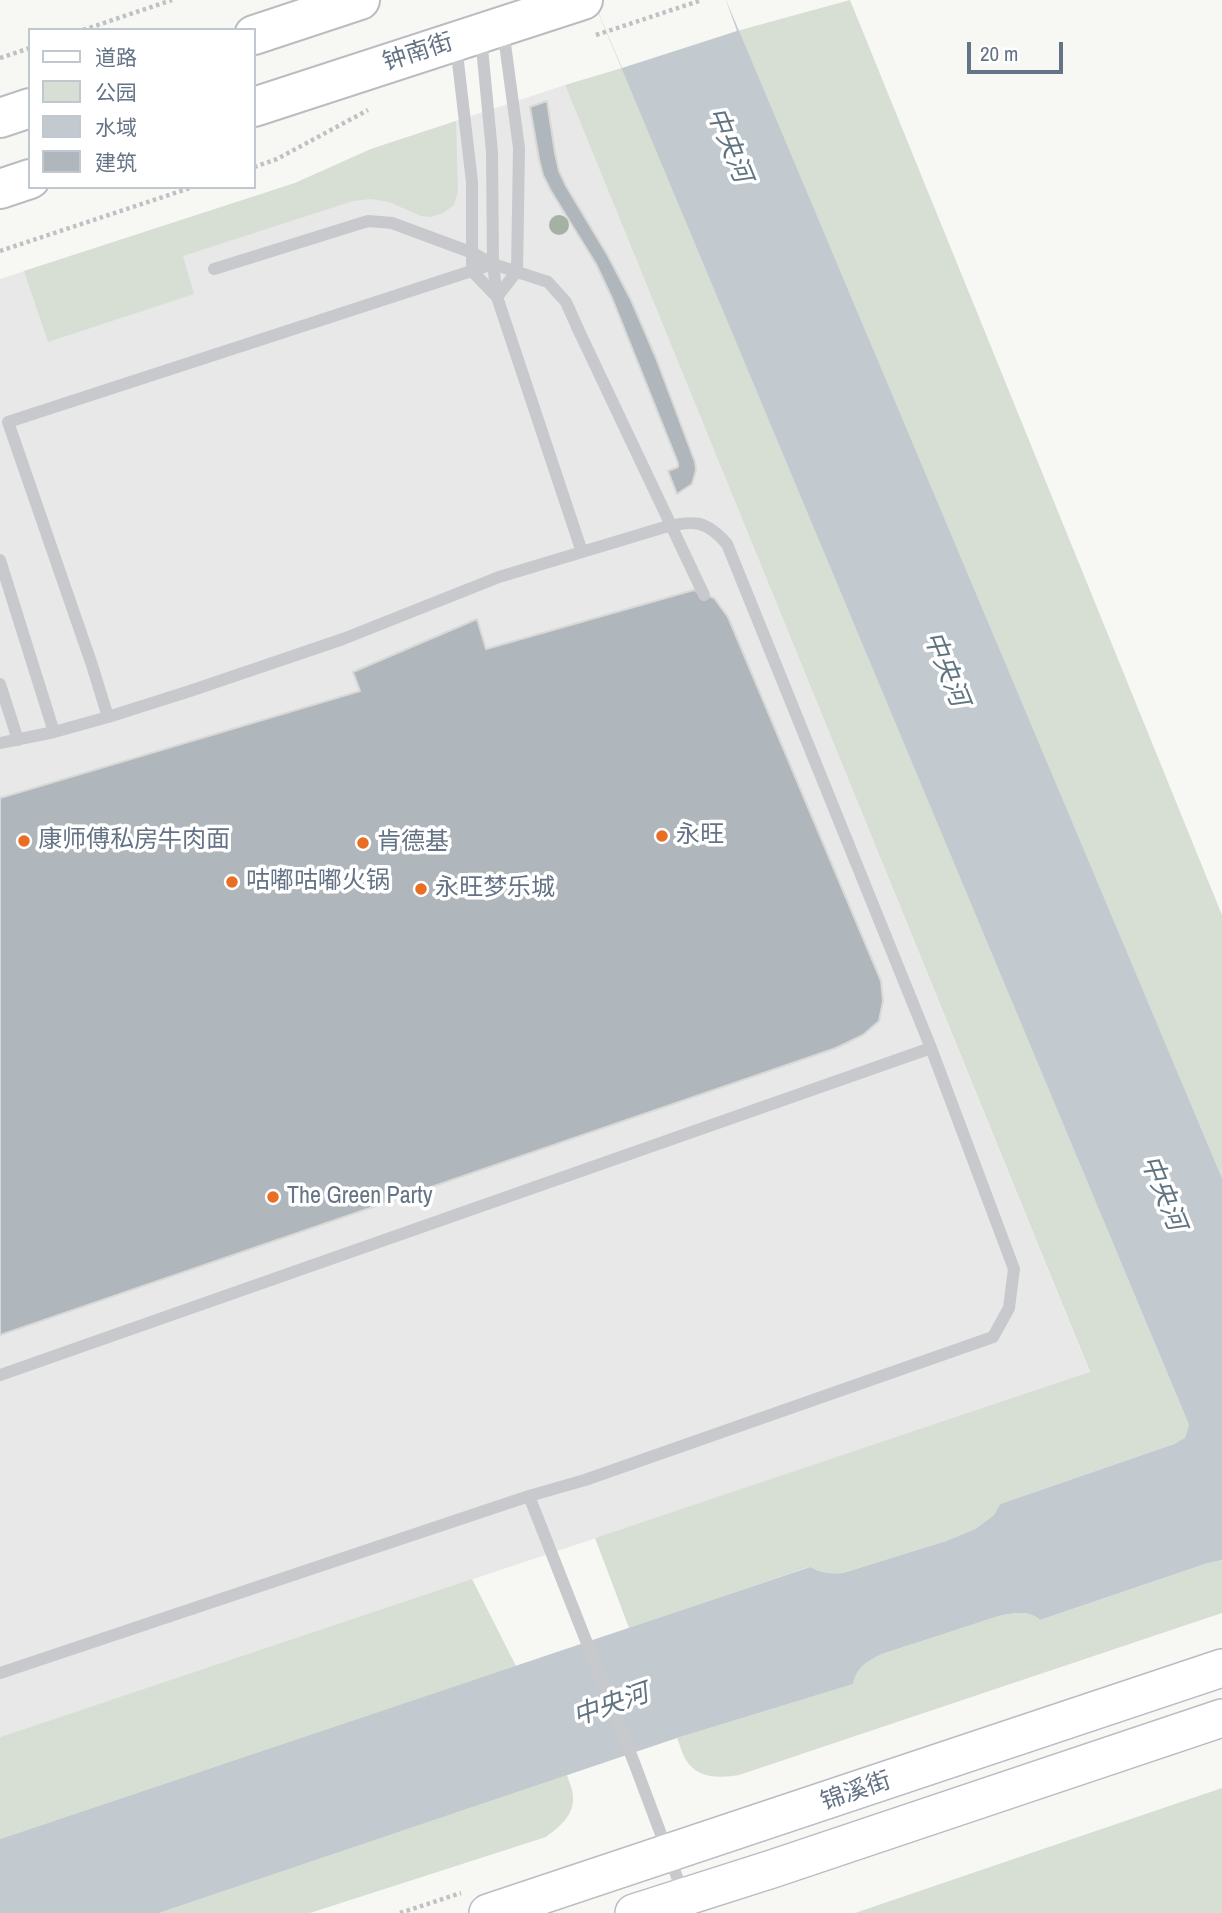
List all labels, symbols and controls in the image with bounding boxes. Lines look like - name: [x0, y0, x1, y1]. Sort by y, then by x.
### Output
- legend: [28, 28, 256, 189]
- street label: 钟南街: [379, 28, 457, 78]
- scale bar: [970, 28, 1066, 72]
- text: 20 m: [980, 39, 1018, 68]
- text: 道路: [95, 43, 137, 72]
- text: 公园: [95, 78, 137, 107]
- water label: 中央河: [699, 103, 757, 187]
- text: 水域: [95, 113, 137, 142]
- text: 建筑: [95, 148, 137, 177]
- water label: 中央河: [916, 627, 974, 711]
- place label: 永旺: [676, 822, 724, 850]
- place label: 康师傅私房牛肉面: [38, 827, 230, 855]
- marker: 永旺: [654, 828, 670, 844]
- place label: 肯德基: [377, 829, 449, 857]
- marker: 康师傅私房牛肉面: [16, 833, 32, 849]
- marker: 肯德基: [355, 835, 371, 851]
- place label: 咕嘟咕嘟火锅: [246, 868, 390, 896]
- marker: 咕嘟咕嘟火锅: [224, 874, 240, 890]
- place label: 永旺梦乐城: [435, 875, 555, 903]
- marker: 永旺梦乐城: [413, 881, 429, 897]
- water label: 中央河: [1133, 1151, 1191, 1235]
- place label: The Green Party: [287, 1183, 432, 1211]
- marker: The Green Party: [265, 1189, 281, 1205]
- water label: 中央河: [569, 1679, 653, 1733]
- street label: 锦溪街: [817, 1767, 895, 1817]

